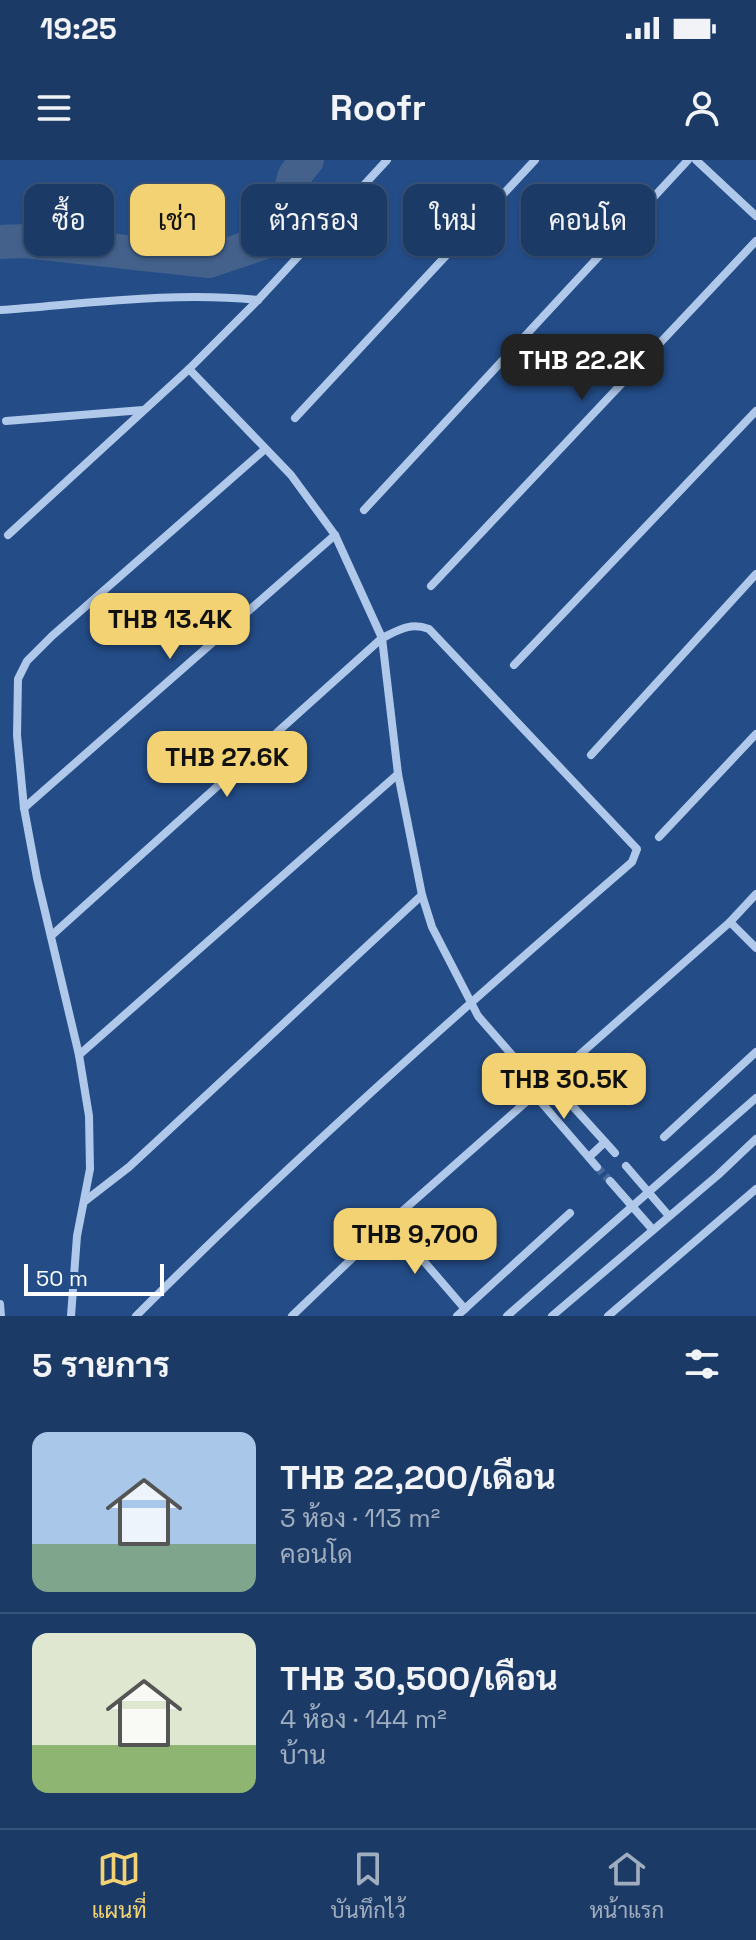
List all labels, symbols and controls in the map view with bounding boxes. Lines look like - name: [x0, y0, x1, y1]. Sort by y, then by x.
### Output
- text: 19:25: [40, 9, 117, 48]
- text: Roofr: [330, 85, 426, 131]
- icon: menu: [32, 86, 76, 130]
- icon: person: [680, 86, 724, 130]
- chip: ซื้อ: [24, 184, 114, 256]
- chip: เช่า: [130, 184, 225, 256]
- chip: ตัวกรอง: [241, 184, 387, 256]
- chip: ใหม่: [403, 184, 505, 256]
- chip: คอนโด: [521, 184, 655, 256]
- pin: THB 22.2K: [490, 334, 674, 402]
- text: THB 22.2K: [519, 343, 645, 377]
- pin: THB 13.4K: [78, 593, 262, 661]
- text: THB 13.4K: [108, 602, 232, 636]
- pin: THB 27.6K: [135, 731, 319, 799]
- text: THB 27.6K: [165, 740, 289, 774]
- pin: THB 30.5K: [472, 1053, 656, 1121]
- text: THB 30.5K: [500, 1062, 628, 1096]
- pin: THB 9,700: [323, 1208, 507, 1276]
- text: THB 9,700: [352, 1217, 478, 1251]
- scale bar: [24, 1260, 164, 1296]
- text: 50 m: [36, 1264, 88, 1292]
- icon: filters: [680, 1342, 724, 1386]
- text: 5 รายการ: [32, 1344, 170, 1387]
- text: THB 22,200/เดือน: [280, 1456, 556, 1499]
- icon: home: [96, 1464, 192, 1560]
- text: 3 ห้อง · 113 m²: [280, 1501, 440, 1535]
- text: คอนโด: [280, 1537, 353, 1571]
- text: THB 30,500/เดือน: [280, 1657, 558, 1700]
- icon: home: [96, 1665, 192, 1761]
- text: 4 ห้อง · 144 m²: [280, 1702, 447, 1736]
- text: บ้าน: [280, 1738, 326, 1772]
- tab: แผนที่: [92, 1847, 147, 1924]
- tab: บันทึกไว้: [330, 1847, 406, 1924]
- tab: หน้าแรก: [589, 1847, 664, 1924]

